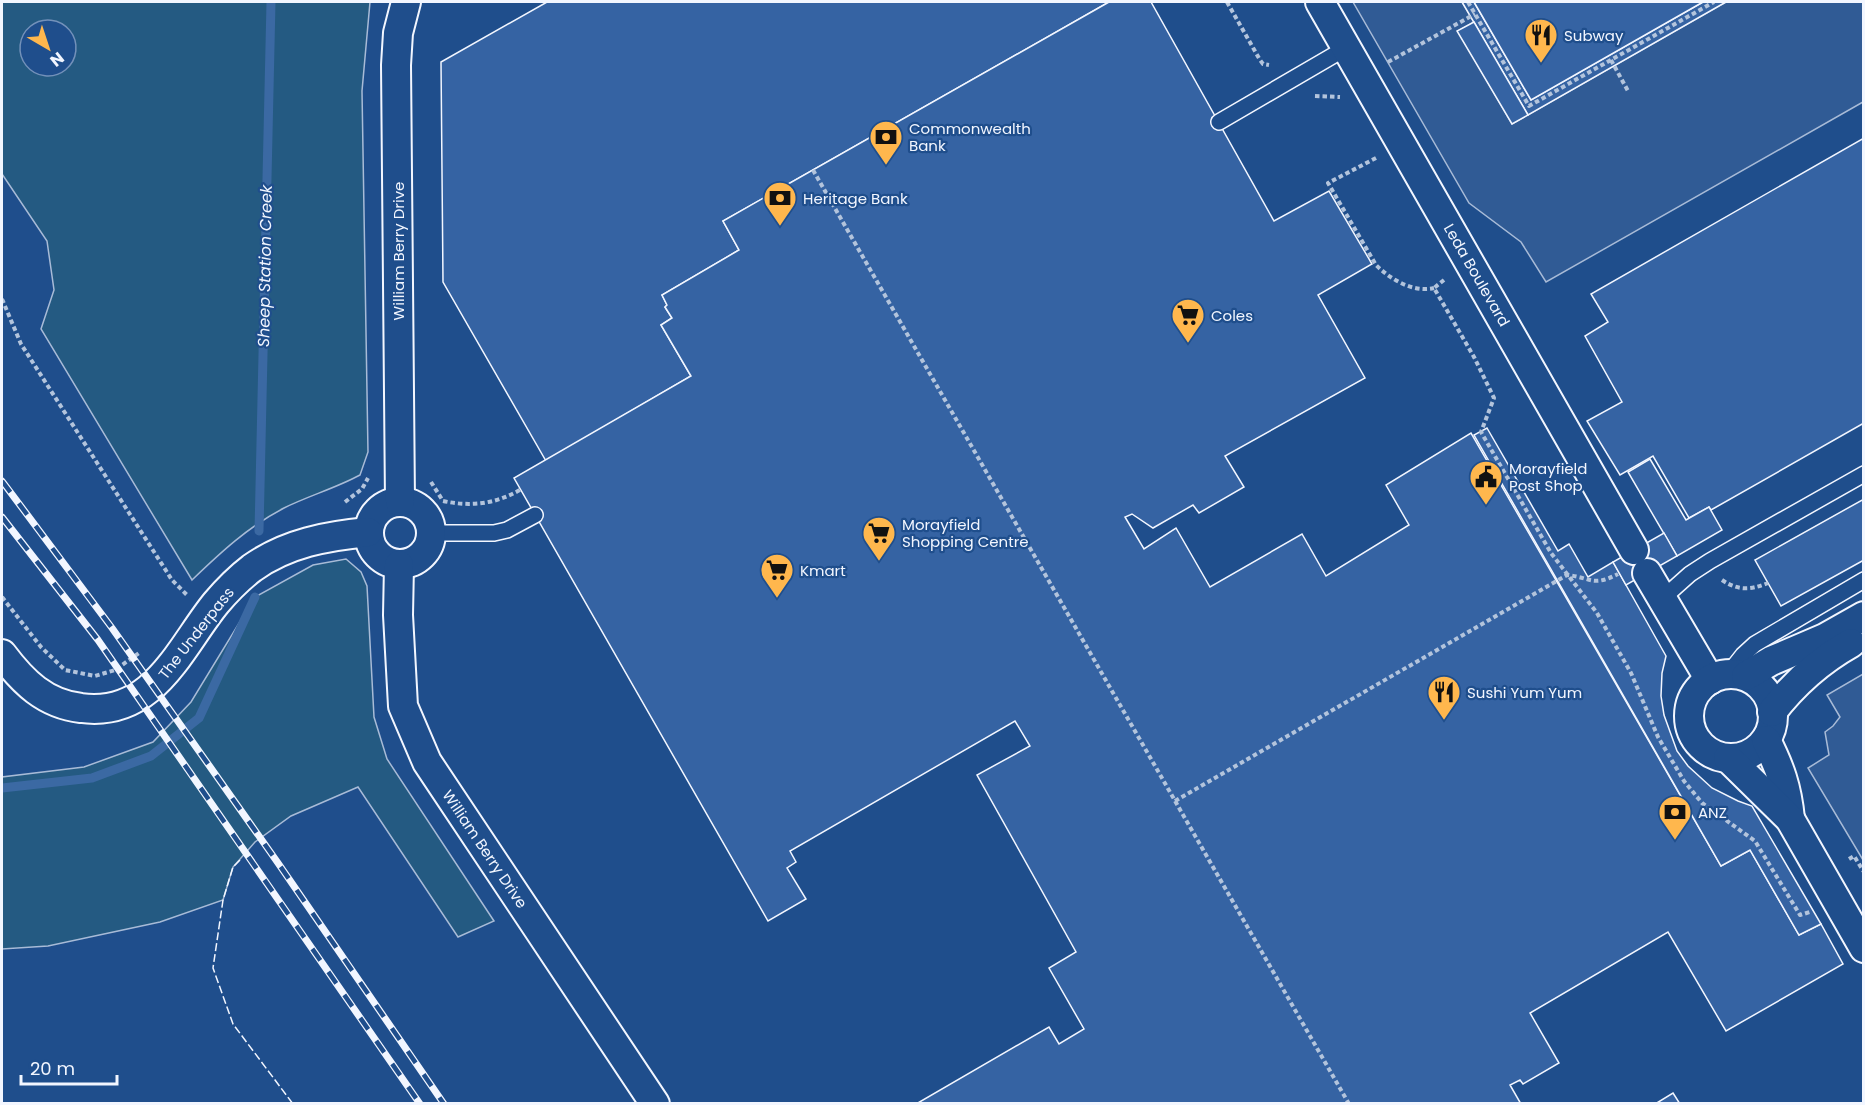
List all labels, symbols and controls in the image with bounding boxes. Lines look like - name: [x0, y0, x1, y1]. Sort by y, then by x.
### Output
- restaurant icon: Subway: [1523, 17, 1559, 64]
- north arrow: [18, 18, 78, 78]
- place label: Subway: [1564, 25, 1624, 46]
- text: N: [45, 47, 69, 72]
- place label: Commonwealth Bank: [909, 118, 1031, 156]
- bank icon: Commonwealth Bank: [868, 119, 904, 166]
- bank icon: Heritage Bank: [762, 180, 798, 227]
- street label: William Berry Drive: [388, 182, 409, 320]
- water label: Sheep Station Creek: [252, 184, 278, 347]
- place label: Heritage Bank: [803, 188, 908, 209]
- street label: Leda Boulevard: [1439, 220, 1515, 330]
- supermarket icon: Coles: [1170, 297, 1206, 344]
- place label: Coles: [1211, 305, 1253, 326]
- place label: Morayfield Post Shop: [1509, 458, 1587, 496]
- public building icon: Morayfield Post Shop: [1468, 459, 1504, 506]
- place label: Morayfield Shopping Centre: [902, 514, 1029, 552]
- supermarket icon: Morayfield Shopping Centre: [861, 515, 897, 562]
- supermarket icon: Kmart: [759, 552, 795, 599]
- place label: Kmart: [800, 560, 846, 581]
- street label: The Underpass: [153, 582, 239, 683]
- restaurant icon: Sushi Yum Yum: [1426, 674, 1462, 721]
- place label: Sushi Yum Yum: [1467, 682, 1582, 703]
- street label: William Berry Drive: [438, 786, 532, 912]
- bank icon: ANZ: [1657, 794, 1693, 841]
- place label: ANZ: [1698, 802, 1727, 823]
- scale bar: [21, 1048, 117, 1086]
- text: 20 m: [30, 1056, 75, 1081]

